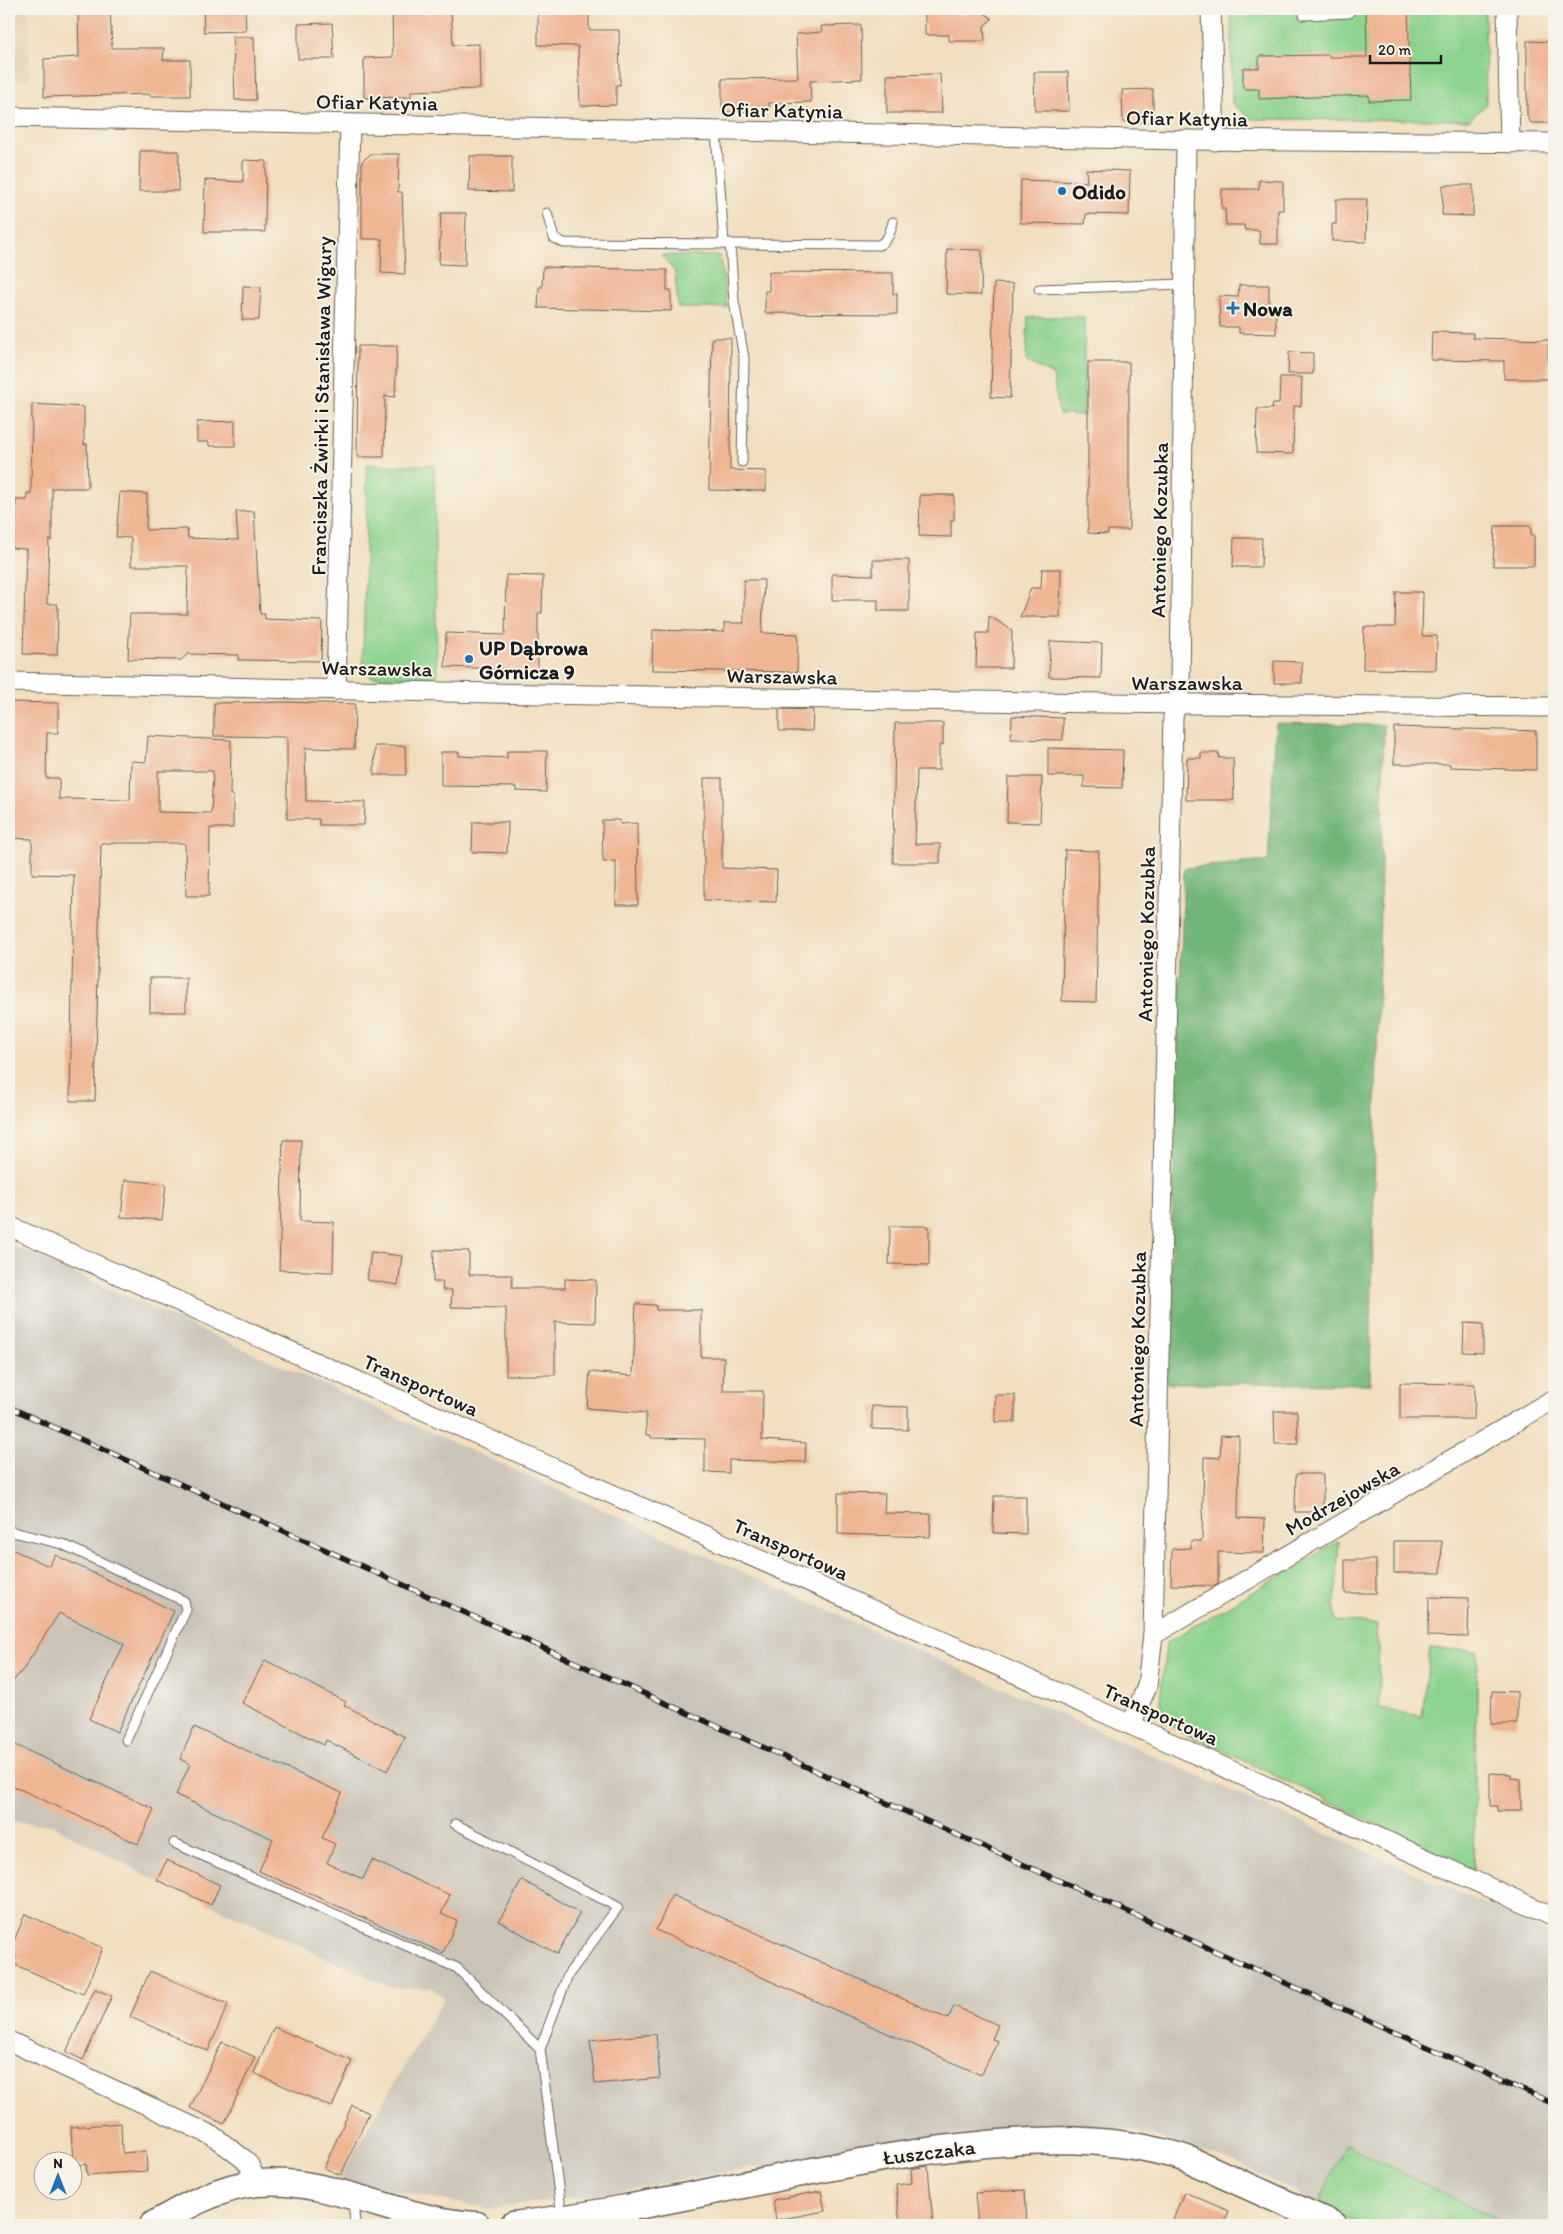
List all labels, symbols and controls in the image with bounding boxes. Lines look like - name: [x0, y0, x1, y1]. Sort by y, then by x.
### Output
- scale bar: [1370, 32, 1442, 64]
- text: 20 m: [1378, 41, 1412, 59]
- street label: Ofiar Katynia: [316, 88, 438, 116]
- street label: Ofiar Katynia: [721, 96, 843, 124]
- street label: Ofiar Katynia: [1126, 104, 1248, 132]
- place label: Odido: [1072, 179, 1126, 204]
- marker: Odido: [1056, 185, 1068, 197]
- street label: Franciszka Żwirki i Stanisława Wigury: [306, 236, 336, 576]
- place label: Nowa: [1243, 296, 1293, 321]
- marker: Nowa: [1227, 302, 1239, 314]
- street label: Antoniego Kozubka: [1145, 442, 1173, 618]
- place label: UP Dąbrowa Górnicza 9: [479, 635, 589, 684]
- marker: UP Dąbrowa Górnicza 9: [463, 653, 475, 665]
- street label: Warszawska: [321, 655, 433, 681]
- street label: Warszawska: [726, 663, 838, 689]
- street label: Warszawska: [1131, 670, 1243, 695]
- street label: Antoniego Kozubka: [1132, 846, 1160, 1022]
- street label: Antoniego Kozubka: [1123, 1251, 1151, 1427]
- street label: Transportowa: [359, 1348, 483, 1422]
- street label: Modrzejowska: [1280, 1455, 1404, 1541]
- street label: Transportowa: [729, 1512, 853, 1586]
- street label: Transportowa: [1099, 1677, 1223, 1751]
- street label: Łuszczaka: [881, 2134, 977, 2170]
- north arrow: [32, 2152, 82, 2202]
- text: N: [53, 2155, 63, 2172]

